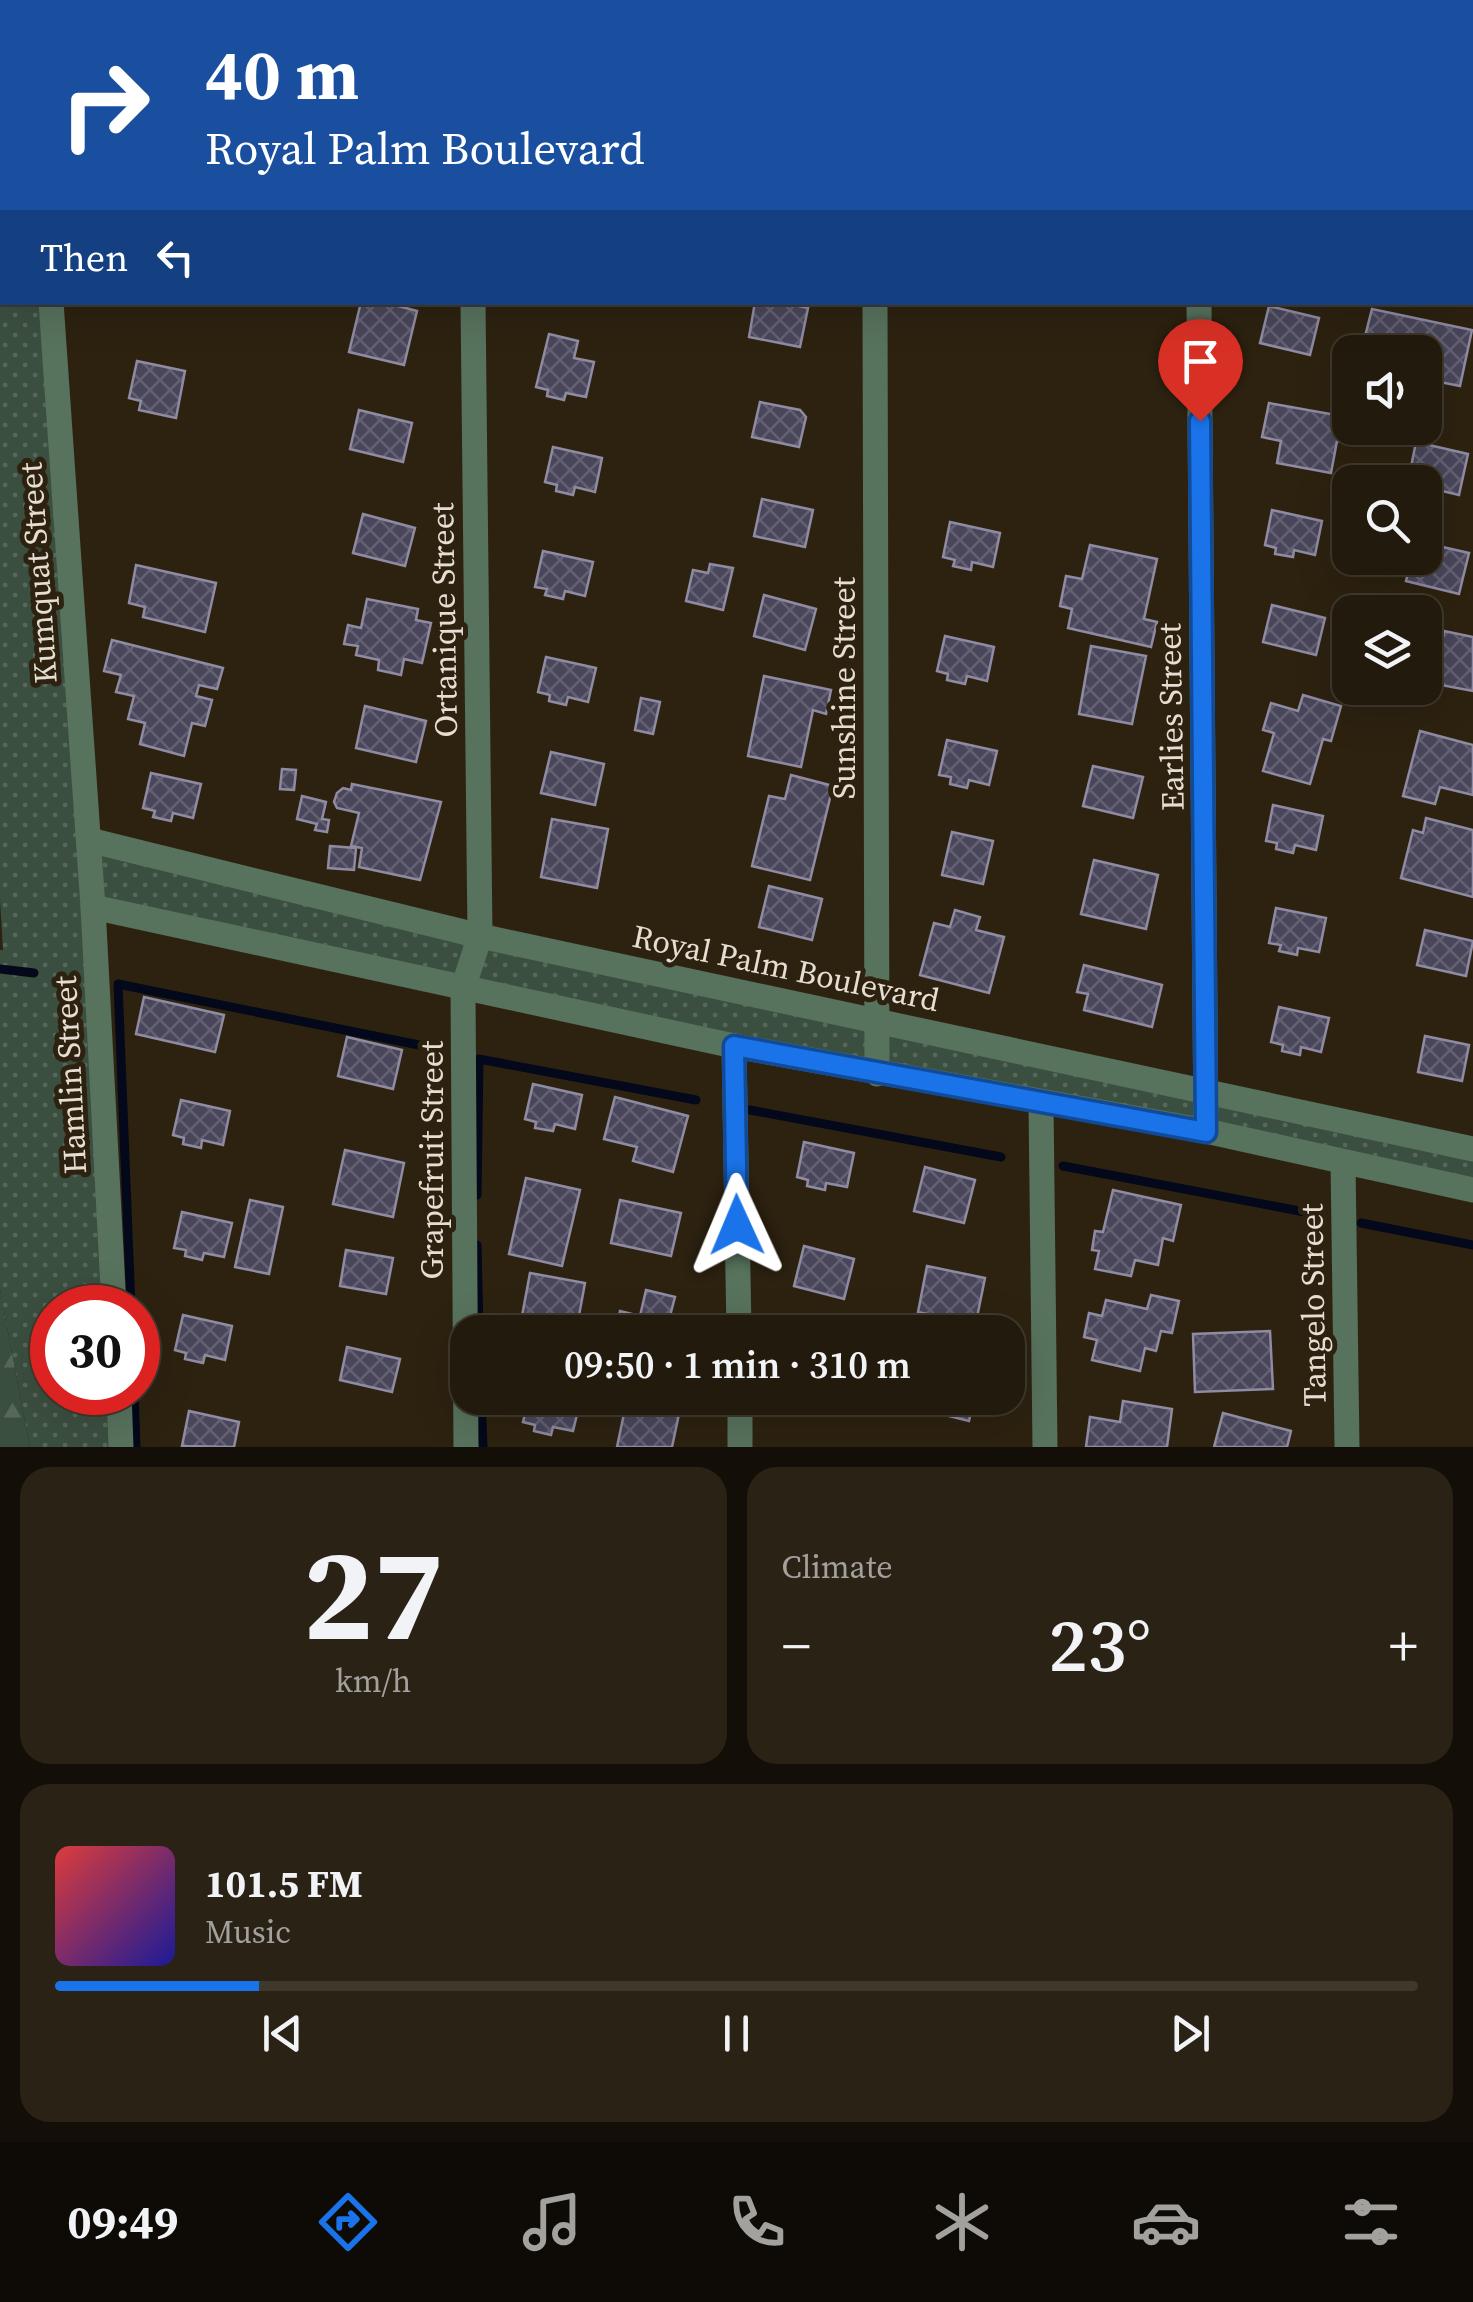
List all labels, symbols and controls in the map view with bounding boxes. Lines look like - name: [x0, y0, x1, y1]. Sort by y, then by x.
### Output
- text: 40 m: [205, 26, 359, 122]
- icon: right: [40, 40, 170, 170]
- text: Royal Palm Boulevard: [205, 117, 645, 179]
- icon: left: [148, 230, 203, 285]
- text: Then: [40, 232, 128, 284]
- pin: [1158, 319, 1243, 422]
- icon: arrive: [1173, 334, 1228, 389]
- map controls: [1332, 335, 1442, 705]
- button: sound: [1332, 335, 1442, 445]
- street label: Kumquat Street: [8, 460, 68, 685]
- button: search: [1332, 465, 1442, 575]
- street label: Ortanique Street: [420, 502, 468, 738]
- street label: Sunshine Street: [822, 576, 866, 799]
- button: layers: [1332, 595, 1442, 705]
- street label: Earlies Street: [1147, 622, 1195, 811]
- street label: Royal Palm Boulevard: [629, 914, 943, 1022]
- street label: Hamlin Street: [43, 974, 97, 1175]
- street label: Grapefruit Street: [410, 1040, 454, 1279]
- position arrow: [685, 1173, 789, 1277]
- street label: Tangelo Street: [1289, 1202, 1337, 1407]
- speed limit sign: 30: [30, 1285, 160, 1415]
- text: 09:50 · 1 min · 310 m: [564, 1339, 911, 1391]
- text: 27: [303, 1504, 444, 1683]
- text: Climate: [782, 1545, 893, 1589]
- text: 23°: [1048, 1593, 1151, 1696]
- text: −: [782, 1608, 811, 1683]
- text: +: [1389, 1608, 1418, 1683]
- text: km/h: [335, 1659, 411, 1703]
- text: 101.5 FM: [205, 1858, 363, 1910]
- text: Music: [205, 1910, 291, 1954]
- icon: previous: [255, 2006, 310, 2061]
- icon: pause: [709, 2006, 764, 2061]
- icon: next: [1163, 2006, 1218, 2061]
- icon: directions: [313, 2187, 383, 2257]
- icon: music: [517, 2187, 587, 2257]
- icon: phone: [722, 2187, 792, 2257]
- icon: climate: [927, 2187, 997, 2257]
- icon: car: [1131, 2187, 1201, 2257]
- icon: filters: [1336, 2187, 1406, 2257]
- text: 09:49: [67, 2191, 178, 2253]

